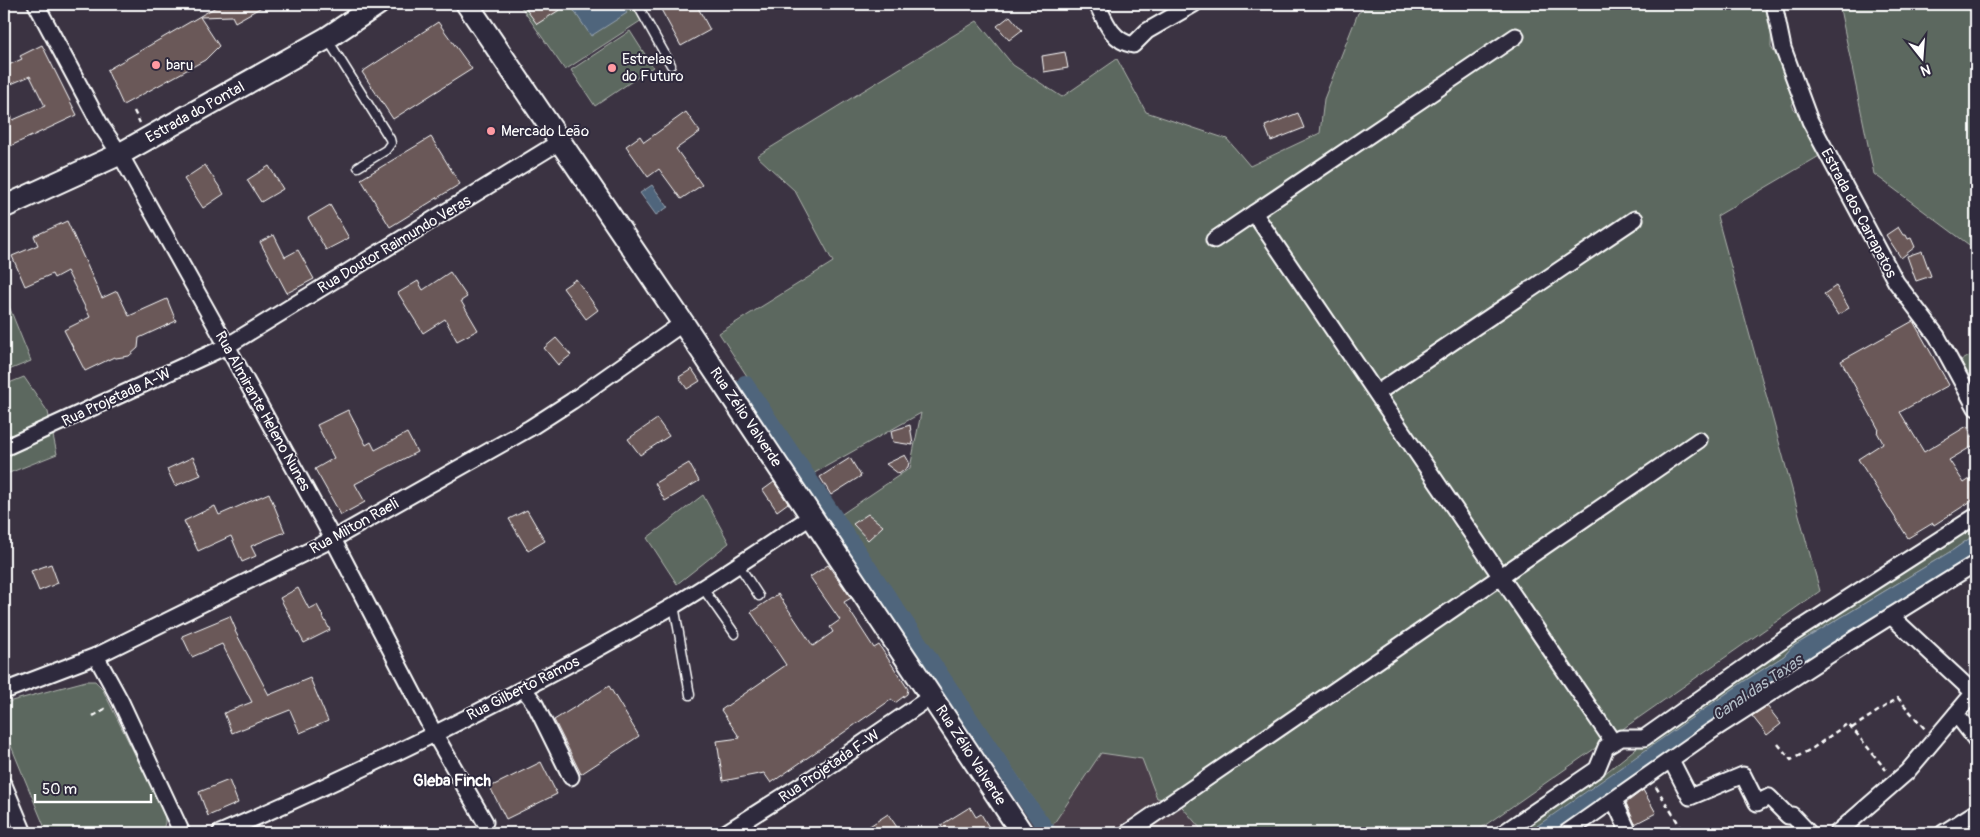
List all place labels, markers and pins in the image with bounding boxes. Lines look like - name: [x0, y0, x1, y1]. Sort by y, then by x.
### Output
- place label: Estrelas do Futuro: [622, 50, 684, 86]
- place label: baru: [166, 56, 193, 75]
- marker: baru: [150, 59, 162, 71]
- marker: Estrelas do Futuro: [606, 62, 618, 74]
- place label: Mercado Leão: [501, 122, 589, 141]
- marker: Mercado Leão: [485, 125, 497, 137]

